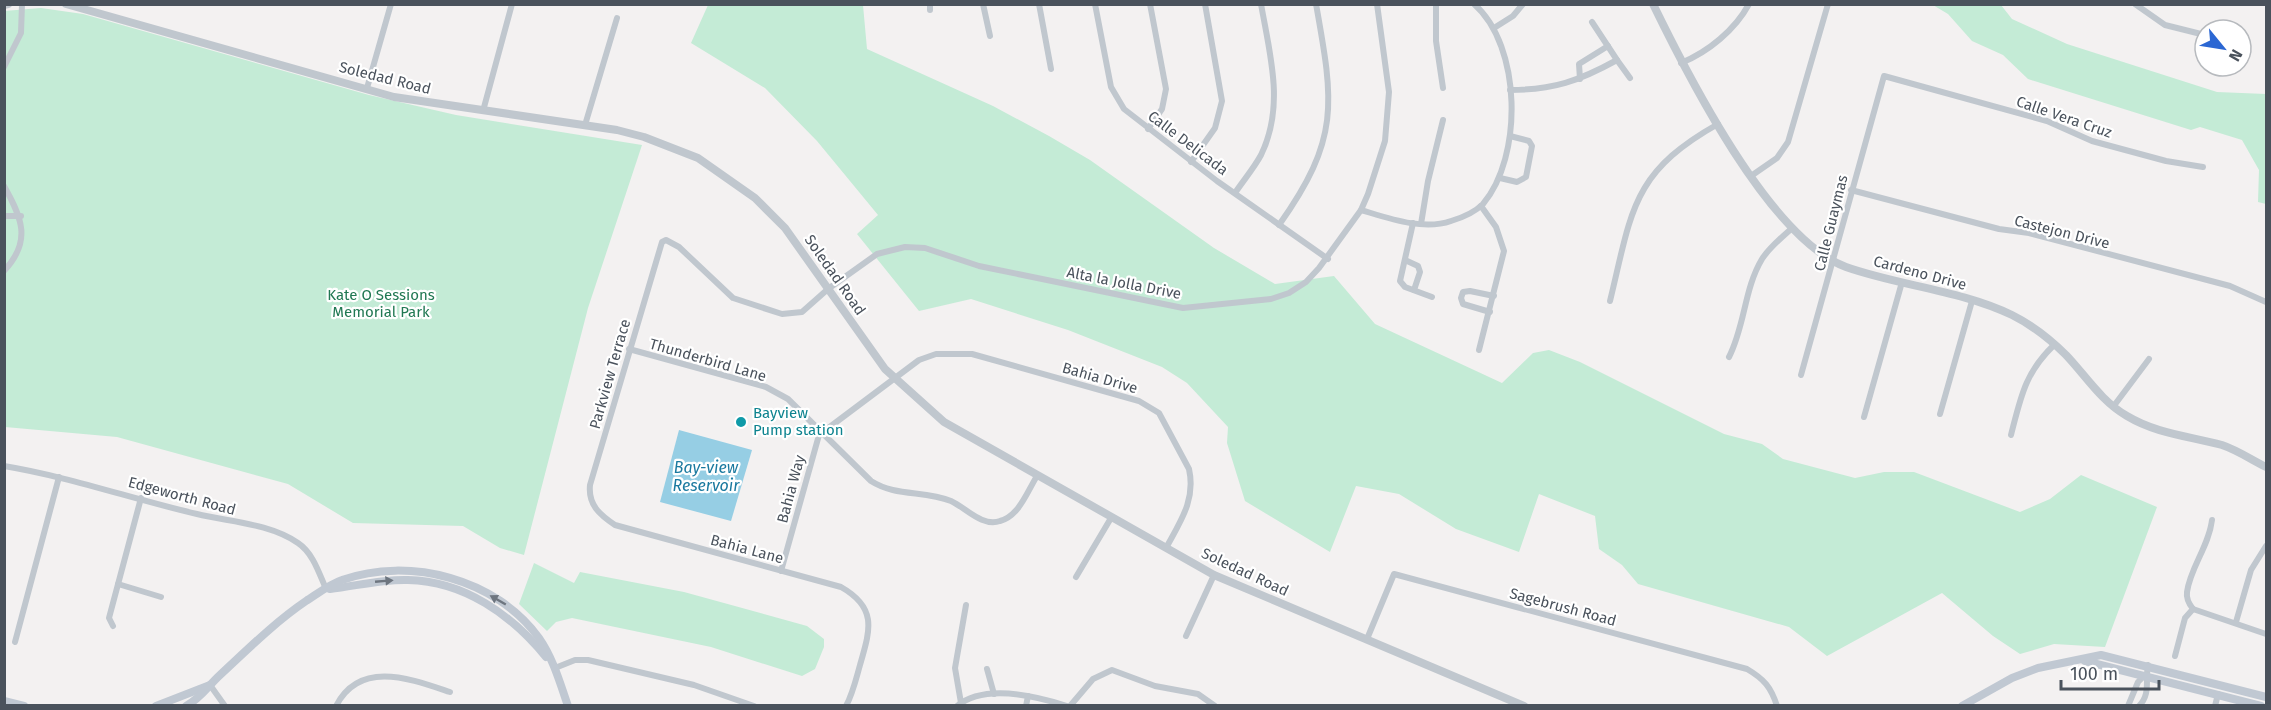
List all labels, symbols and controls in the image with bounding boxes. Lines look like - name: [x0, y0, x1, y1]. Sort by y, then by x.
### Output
- north arrow: [2193, 18, 2253, 78]
- text: N: [2225, 46, 2246, 65]
- street label: Soledad Road: [337, 58, 433, 98]
- street label: Calle Vera Cruz: [2014, 92, 2115, 142]
- street label: Calle Delicada: [1144, 107, 1232, 179]
- street label: Calle Guaymas: [1810, 173, 1852, 273]
- street label: Castejon Drive: [2013, 211, 2111, 253]
- street label: Soledad Road: [801, 231, 869, 319]
- street label: Cardeno Drive: [1871, 252, 1969, 294]
- street label: Alta la Jolla Drive: [1065, 263, 1183, 303]
- park label: Kate O Sessions Memorial Park: [327, 286, 435, 321]
- street label: Parkview Terrace: [586, 317, 634, 431]
- street label: Thunderbird Lane: [647, 335, 769, 385]
- street label: Bahia Drive: [1060, 359, 1140, 397]
- place label: Bayview Pump station: [753, 404, 843, 439]
- marker: Bayview Pump station: [734, 415, 748, 429]
- street label: Bahia Way: [773, 452, 809, 525]
- water label: Bay-view Reservoir: [673, 458, 740, 495]
- street label: Edgeworth Road: [126, 473, 238, 519]
- street label: Bahia Lane: [709, 531, 785, 567]
- street label: Soledad Road: [1199, 544, 1291, 600]
- one-way arrow: [375, 576, 394, 586]
- street label: Sagebrush Road: [1508, 584, 1618, 630]
- one-way arrow: [490, 594, 506, 605]
- scale bar: [2061, 653, 2158, 691]
- text: 100 m: [2070, 663, 2118, 685]

